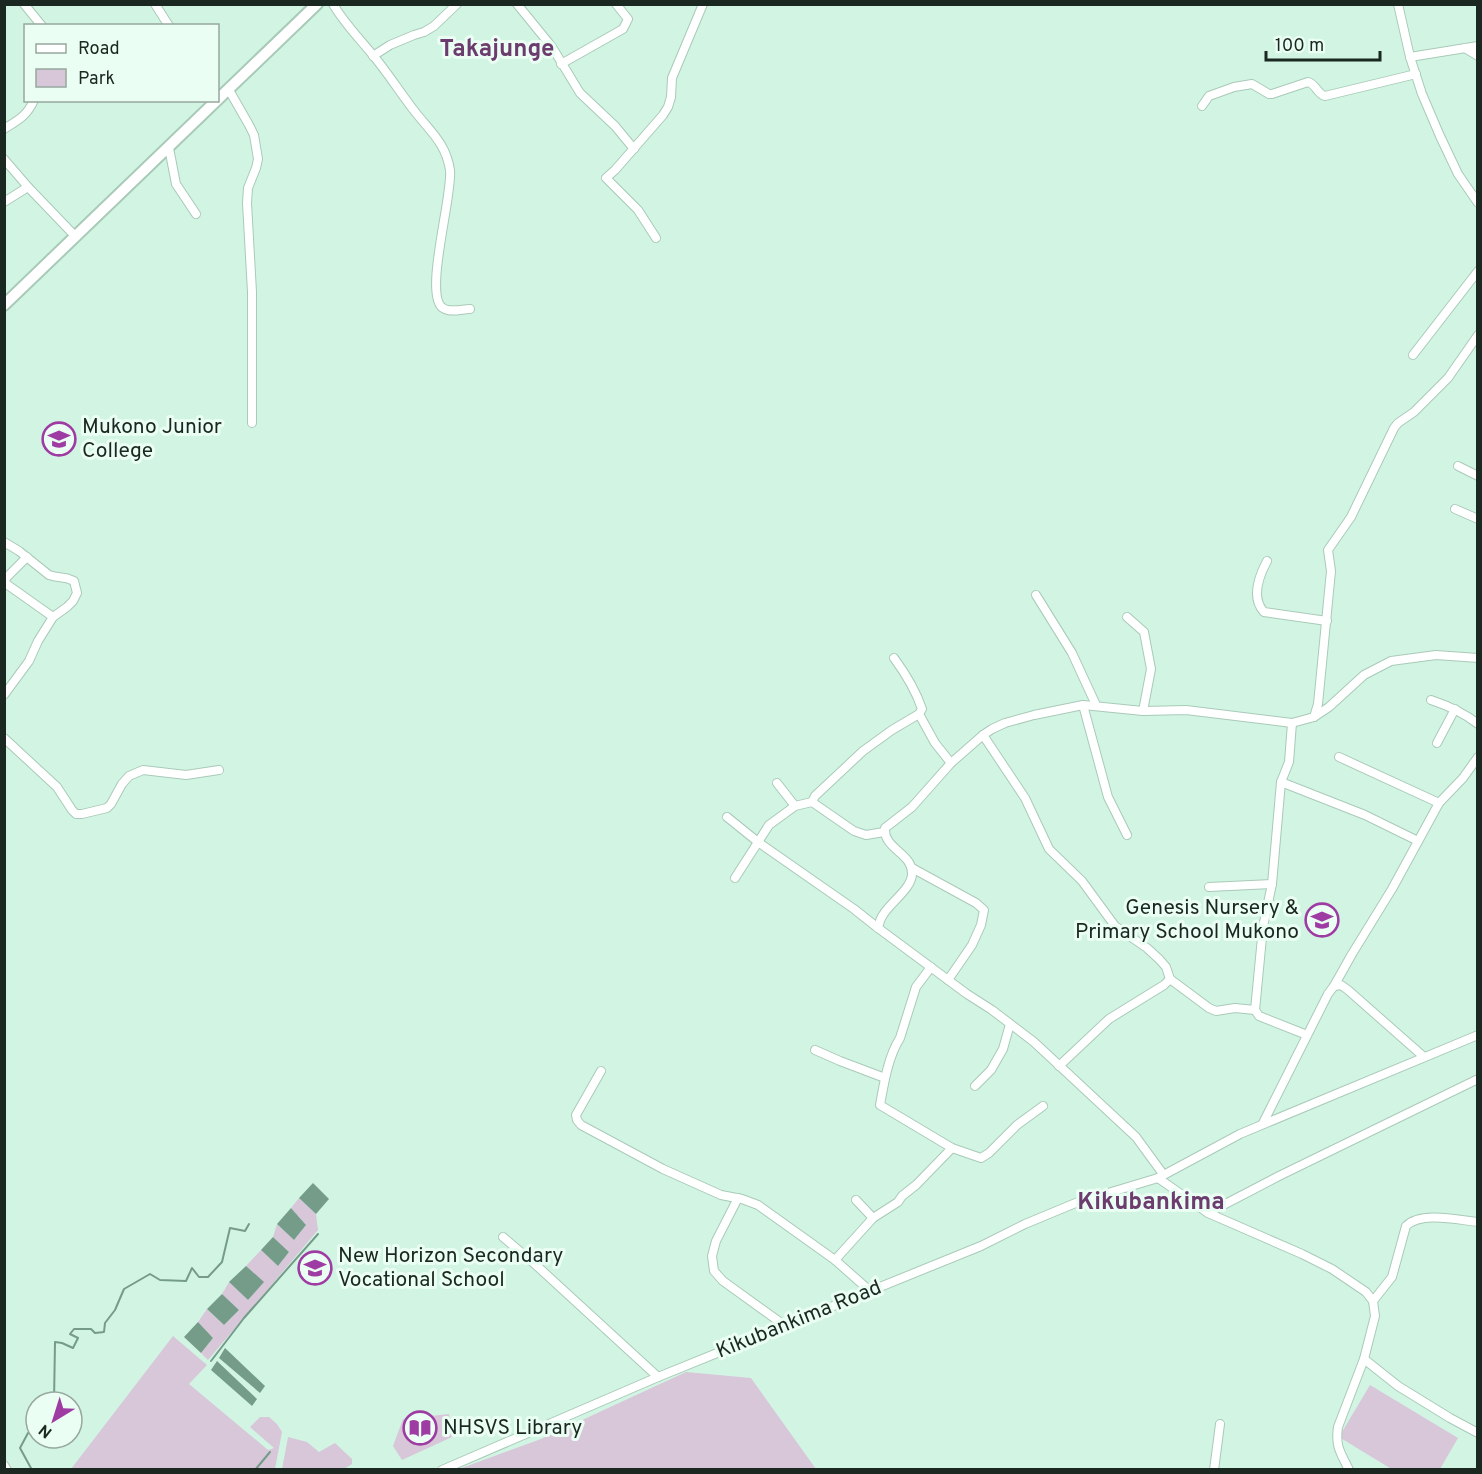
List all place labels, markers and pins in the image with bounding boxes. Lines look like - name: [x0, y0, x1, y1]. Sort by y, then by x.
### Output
- place label: Mukono Junior College: [82, 414, 222, 465]
- school or university icon: Mukono Junior College: [41, 421, 77, 457]
- place label: Genesis Nursery & Primary School Mukono: [1075, 895, 1299, 946]
- school or university icon: Genesis Nursery & Primary School Mukono: [1304, 902, 1340, 938]
- place label: New Horizon Secondary Vocational School: [338, 1243, 563, 1294]
- school or university icon: New Horizon Secondary Vocational School: [297, 1250, 333, 1286]
- library icon: NHSVS Library: [402, 1410, 438, 1446]
- place label: NHSVS Library: [443, 1415, 582, 1442]

